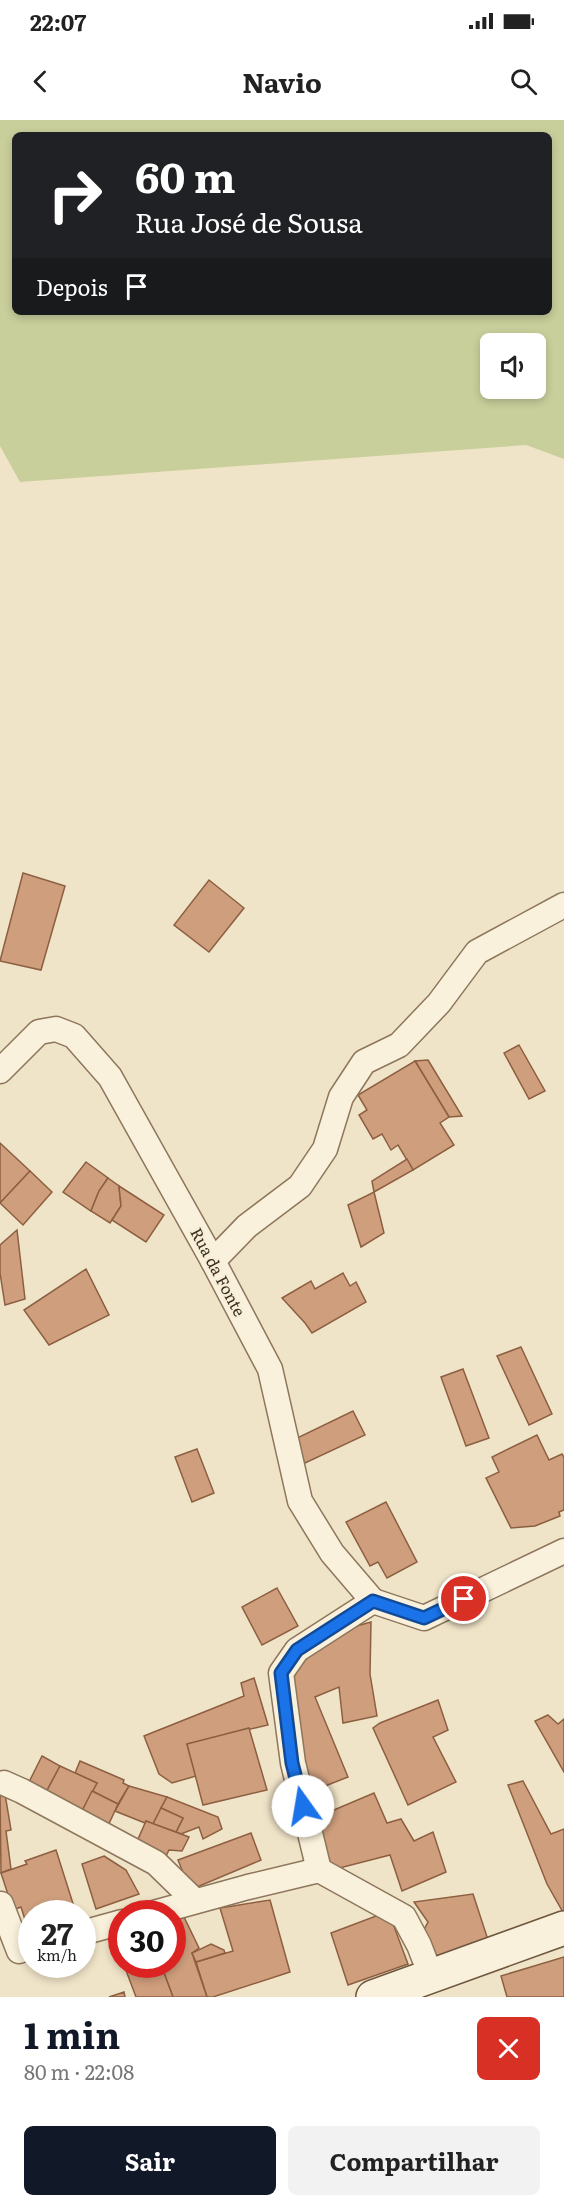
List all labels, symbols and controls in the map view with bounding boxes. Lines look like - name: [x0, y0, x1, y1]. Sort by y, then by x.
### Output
- text: 22:07: [30, 5, 86, 38]
- text: Navio: [242, 61, 322, 101]
- icon: back: [24, 65, 57, 98]
- icon: search: [507, 65, 540, 98]
- text: 60 m: [135, 144, 236, 206]
- icon: right: [36, 156, 114, 234]
- text: Rua José de Sousa: [135, 201, 363, 241]
- text: Depois: [36, 270, 108, 303]
- icon: arrive: [120, 270, 153, 303]
- map controls: [480, 333, 546, 399]
- button: sound: [480, 333, 546, 399]
- street label: Rua da Fonte: [185, 1223, 252, 1320]
- pin: [438, 1573, 489, 1624]
- icon: arrive: [447, 1582, 480, 1615]
- position arrow: [271, 1774, 335, 1838]
- speed limit sign: 30: [108, 1900, 186, 1978]
- text: 27: [41, 1910, 73, 1954]
- text: km/h: [37, 1943, 77, 1966]
- text: 1 min: [24, 2007, 120, 2060]
- button: close: [477, 2017, 540, 2080]
- text: 80 m · 22:08: [24, 2056, 134, 2086]
- button: Sair: [24, 2126, 276, 2195]
- button: Compartilhar: [288, 2126, 540, 2195]

